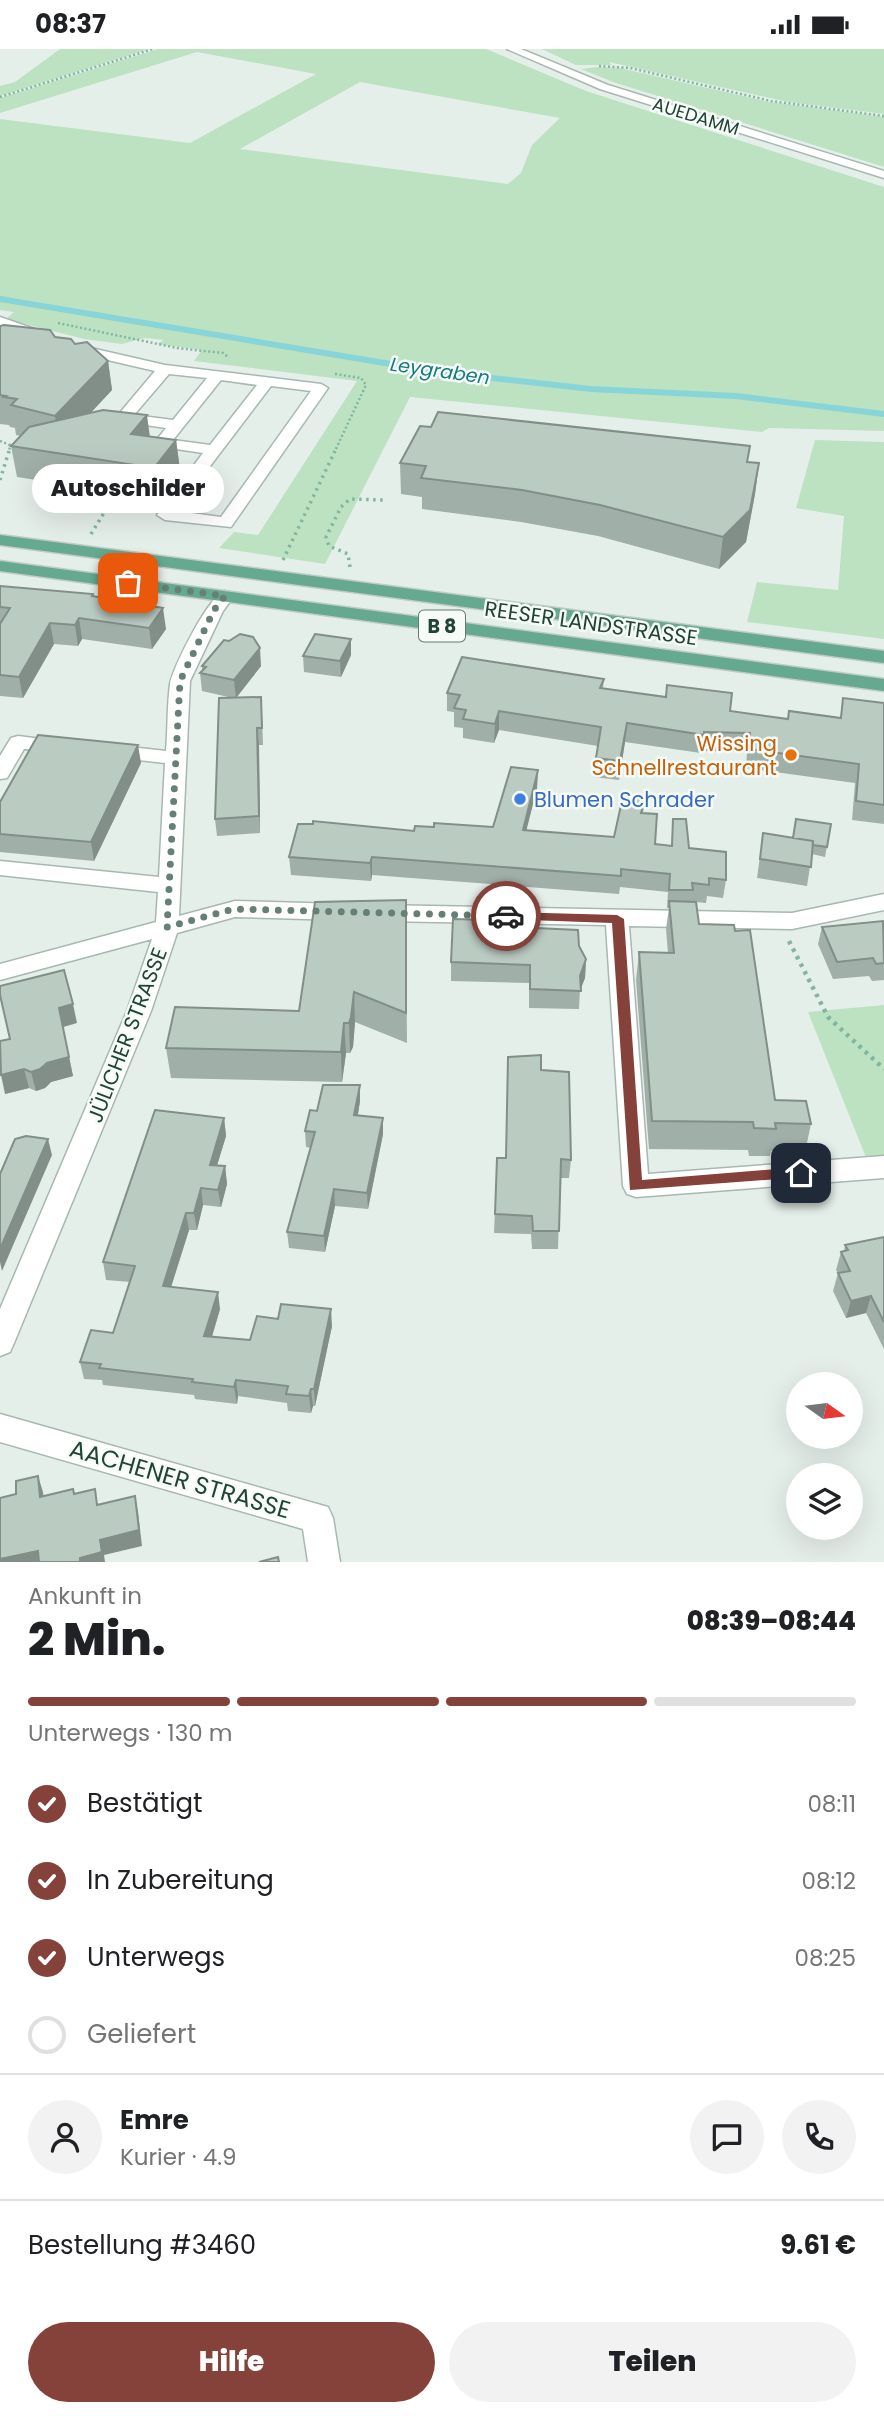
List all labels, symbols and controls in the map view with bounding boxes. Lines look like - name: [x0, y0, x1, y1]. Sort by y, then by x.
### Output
- text: 08:37: [35, 6, 106, 42]
- street label: AUEDAMM: [650, 91, 742, 141]
- water label: Leygraben: [388, 351, 492, 391]
- callout: Autoschilder: [32, 464, 224, 513]
- text: Autoschilder: [51, 472, 205, 504]
- pin: [98, 553, 158, 613]
- icon: bag: [109, 564, 147, 602]
- street label: REESER LANDSTRASSE: [483, 594, 699, 652]
- road number: B 8: [419, 611, 465, 641]
- place label: Wissing Schnellrestaurant: [591, 729, 777, 782]
- marker: Wissing Schnellrestaurant: [783, 747, 799, 763]
- place label: Blumen Schrader: [534, 785, 715, 814]
- marker: Blumen Schrader: [512, 791, 528, 807]
- courier: [471, 881, 541, 951]
- icon: car: [487, 897, 525, 935]
- street label: JÜLICHER STRASSE: [80, 943, 174, 1127]
- pin: [771, 1143, 831, 1203]
- icon: home: [782, 1154, 820, 1192]
- north arrow: [786, 1372, 863, 1449]
- map controls: [786, 1372, 863, 1540]
- street label: AACHENER STRASSE: [66, 1432, 294, 1526]
- button: layers: [786, 1463, 863, 1540]
- text: Ankunft in: [28, 1580, 142, 1612]
- text: 08:39–08:44: [687, 1603, 856, 1639]
- text: 2 Min.: [28, 1607, 166, 1671]
- text: Unterwegs · 130 m: [28, 1717, 232, 1749]
- icon: check: [28, 1785, 66, 1823]
- text: Bestätigt: [87, 1785, 203, 1821]
- text: 08:11: [807, 1788, 856, 1820]
- icon: check: [28, 1862, 66, 1900]
- text: In Zubereitung: [87, 1862, 274, 1898]
- text: 08:12: [802, 1865, 856, 1897]
- icon: check: [28, 1939, 66, 1977]
- text: Unterwegs: [87, 1939, 225, 1975]
- text: 08:25: [794, 1942, 856, 1974]
- text: Geliefert: [87, 2016, 196, 2052]
- button: person: [28, 2100, 102, 2174]
- button: chat: [690, 2100, 764, 2174]
- button: phone: [782, 2100, 856, 2174]
- text: Emre: [120, 2102, 189, 2138]
- text: Kurier · 4.9: [120, 2141, 237, 2173]
- text: Bestellung #3460: [28, 2227, 256, 2263]
- text: 9.61 €: [780, 2227, 856, 2263]
- button: Hilfe: [28, 2322, 435, 2402]
- button: Teilen: [449, 2322, 856, 2402]

